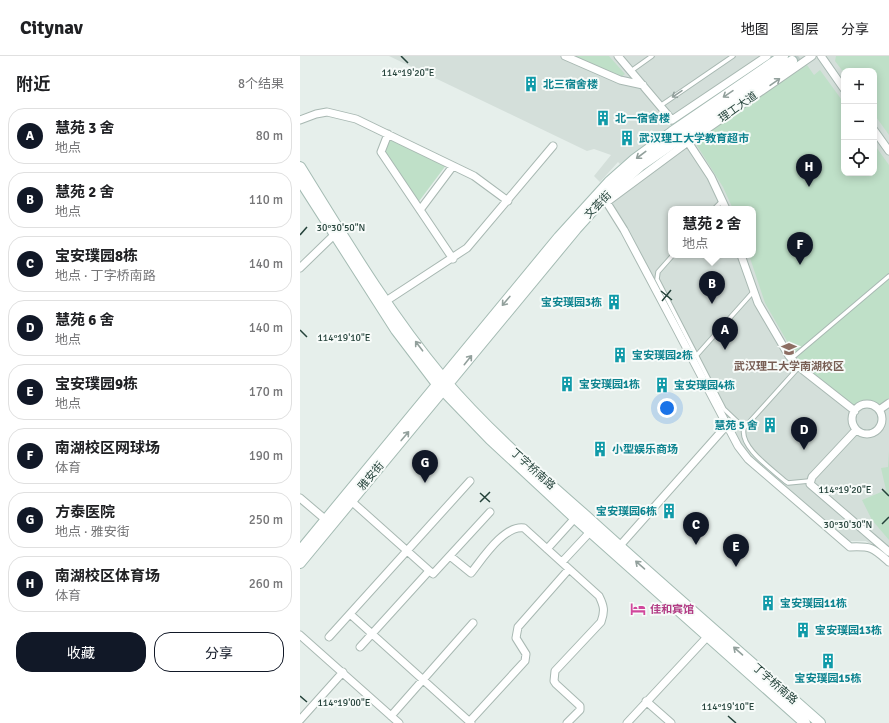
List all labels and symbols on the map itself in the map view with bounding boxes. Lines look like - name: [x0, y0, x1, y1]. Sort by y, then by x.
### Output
- text: 114°19'20"E: [381, 67, 435, 79]
- building icon: 北三宿舍楼: [522, 75, 540, 93]
- place label: 北三宿舍楼: [543, 78, 598, 91]
- one-way arrow: [769, 78, 780, 86]
- street label: 理工大道: [716, 89, 760, 125]
- one-way arrow: [672, 90, 683, 98]
- one-way arrow: [723, 90, 734, 98]
- building icon: 北一宿舍楼: [594, 109, 612, 127]
- place label: 北一宿舍楼: [615, 112, 670, 125]
- building icon: 武汉理工大学教育超市: [618, 129, 636, 147]
- place label: 武汉理工大学教育超市: [639, 132, 749, 145]
- one-way arrow: [636, 150, 647, 159]
- pin: H: [796, 154, 822, 187]
- street label: 文荟街: [582, 189, 614, 221]
- text: 30°30'50"N: [317, 222, 365, 234]
- pin: F: [787, 232, 813, 265]
- pin: B: [699, 271, 725, 304]
- building icon: 宝安璞园3栋: [605, 293, 623, 311]
- one-way arrow: [501, 296, 510, 307]
- place label: 宝安璞园3栋: [541, 296, 602, 309]
- pin: A: [712, 317, 738, 350]
- text: 114°19'10"E: [317, 332, 371, 344]
- school or university icon: 武汉理工大学南湖校区: [780, 340, 798, 358]
- one-way arrow: [415, 341, 423, 352]
- building icon: 宝安璞园2栋: [611, 346, 629, 364]
- place label: 宝安璞园2栋: [632, 349, 693, 362]
- one-way arrow: [464, 355, 473, 366]
- place label: 武汉理工大学南湖校区: [734, 360, 844, 373]
- building icon: 宝安璞园1栋: [558, 375, 576, 393]
- building icon: 宝安璞园4栋: [653, 376, 671, 394]
- place label: 宝安璞园1栋: [579, 378, 640, 391]
- place label: 宝安璞园4栋: [674, 379, 735, 392]
- your location: [657, 398, 677, 418]
- building icon: 慧苑 5 舍: [761, 416, 779, 434]
- pin: D: [791, 417, 817, 450]
- place label: 慧苑 5 舍: [714, 419, 758, 432]
- one-way arrow: [401, 431, 410, 441]
- building icon: 小型娱乐商场: [591, 440, 609, 458]
- place label: 小型娱乐商场: [612, 443, 678, 456]
- street label: 丁字桥南路: [508, 446, 558, 492]
- pin: G: [412, 450, 438, 483]
- street label: 雅安街: [355, 459, 387, 493]
- text: 114°19'20"E: [818, 484, 872, 496]
- building icon: 宝安璞园6栋: [660, 502, 678, 520]
- place label: 宝安璞园6栋: [596, 505, 657, 518]
- pin: C: [683, 512, 709, 545]
- text: 30°30'30"N: [824, 519, 872, 531]
- pin: E: [723, 534, 749, 567]
- one-way arrow: [636, 561, 646, 570]
- building icon: 宝安璞园11栋: [759, 594, 777, 612]
- place label: 宝安璞园11栋: [780, 597, 847, 610]
- hotel icon: 佳和宾馆: [629, 600, 647, 618]
- place label: 佳和宾馆: [650, 603, 694, 616]
- building icon: 宝安璞园13栋: [794, 621, 812, 639]
- place label: 宝安璞园13栋: [815, 624, 882, 637]
- one-way arrow: [733, 646, 743, 656]
- building icon: 宝安璞园15栋: [819, 652, 837, 670]
- street label: 丁字桥南路: [750, 661, 800, 707]
- place label: 宝安璞园15栋: [795, 672, 861, 685]
- text: 114°19'00"E: [317, 697, 371, 709]
- text: 114°19'10"E: [701, 701, 755, 713]

